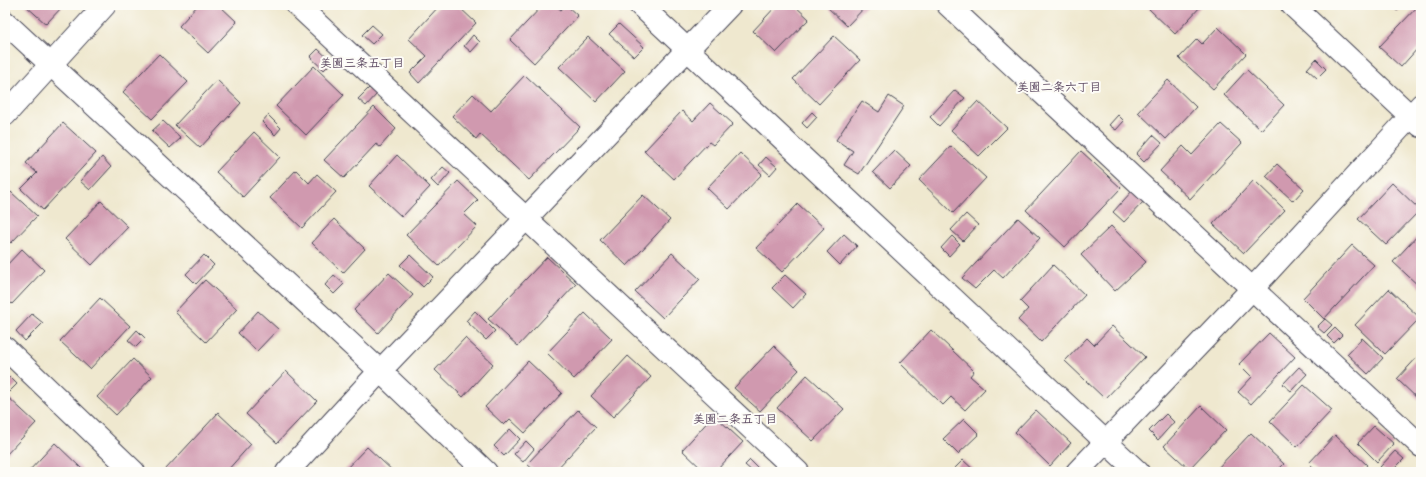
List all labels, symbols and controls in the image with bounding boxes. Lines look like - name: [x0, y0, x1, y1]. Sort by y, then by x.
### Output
- district label: 美園三条五丁目: [320, 54, 404, 73]
- district label: 美園二条六丁目: [1017, 78, 1101, 97]
- district label: 美園二条五丁目: [693, 410, 777, 429]

